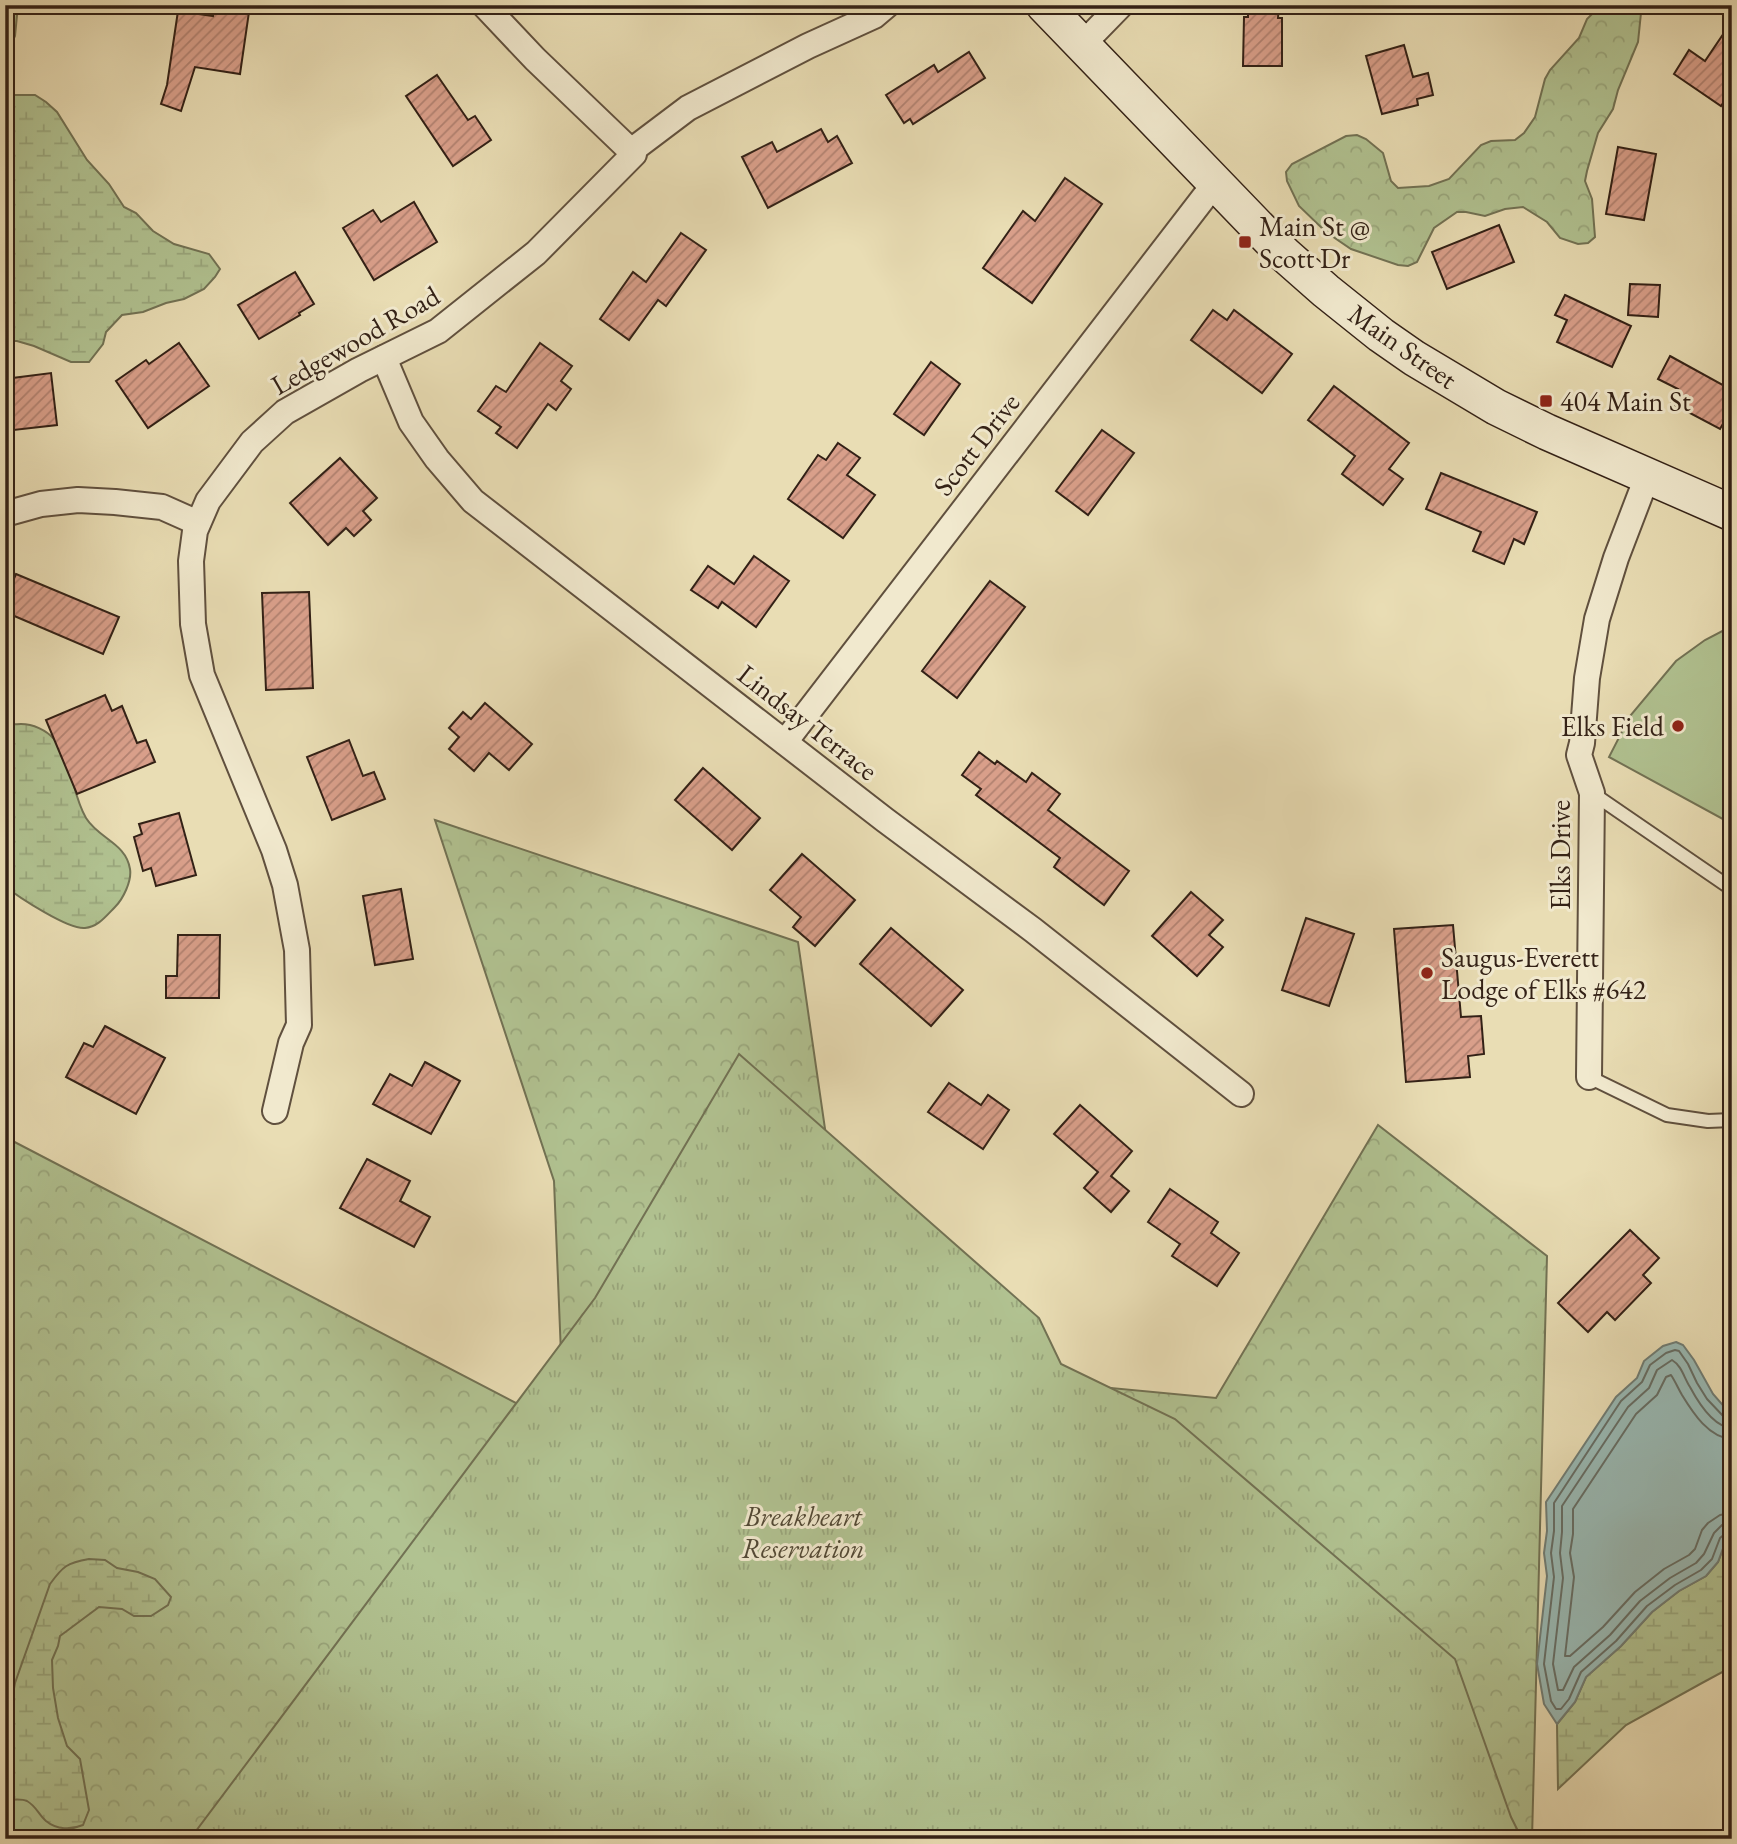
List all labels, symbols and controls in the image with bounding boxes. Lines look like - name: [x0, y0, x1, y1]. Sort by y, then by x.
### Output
- place label: Main St @ Scott Dr: [1259, 208, 1370, 276]
- marker: Main St @ Scott Dr: [1237, 234, 1253, 250]
- street label: Ledgewood Road: [264, 277, 446, 403]
- street label: Main Street: [1342, 296, 1465, 397]
- place label: 404 Main St: [1560, 383, 1691, 419]
- street label: Scott Drive: [925, 385, 1027, 503]
- marker: 404 Main St: [1538, 393, 1554, 409]
- street label: Lindsay Terrace: [731, 656, 885, 788]
- place label: Elks Field: [1561, 708, 1665, 744]
- marker: Elks Field: [1670, 718, 1686, 734]
- street label: Elks Drive: [1542, 800, 1578, 910]
- place label: Saugus-Everett Lodge of Elks #642: [1441, 939, 1647, 1007]
- marker: Saugus-Everett Lodge of Elks #642: [1419, 965, 1435, 981]
- park label: Breakheart Reservation: [741, 1498, 865, 1566]

